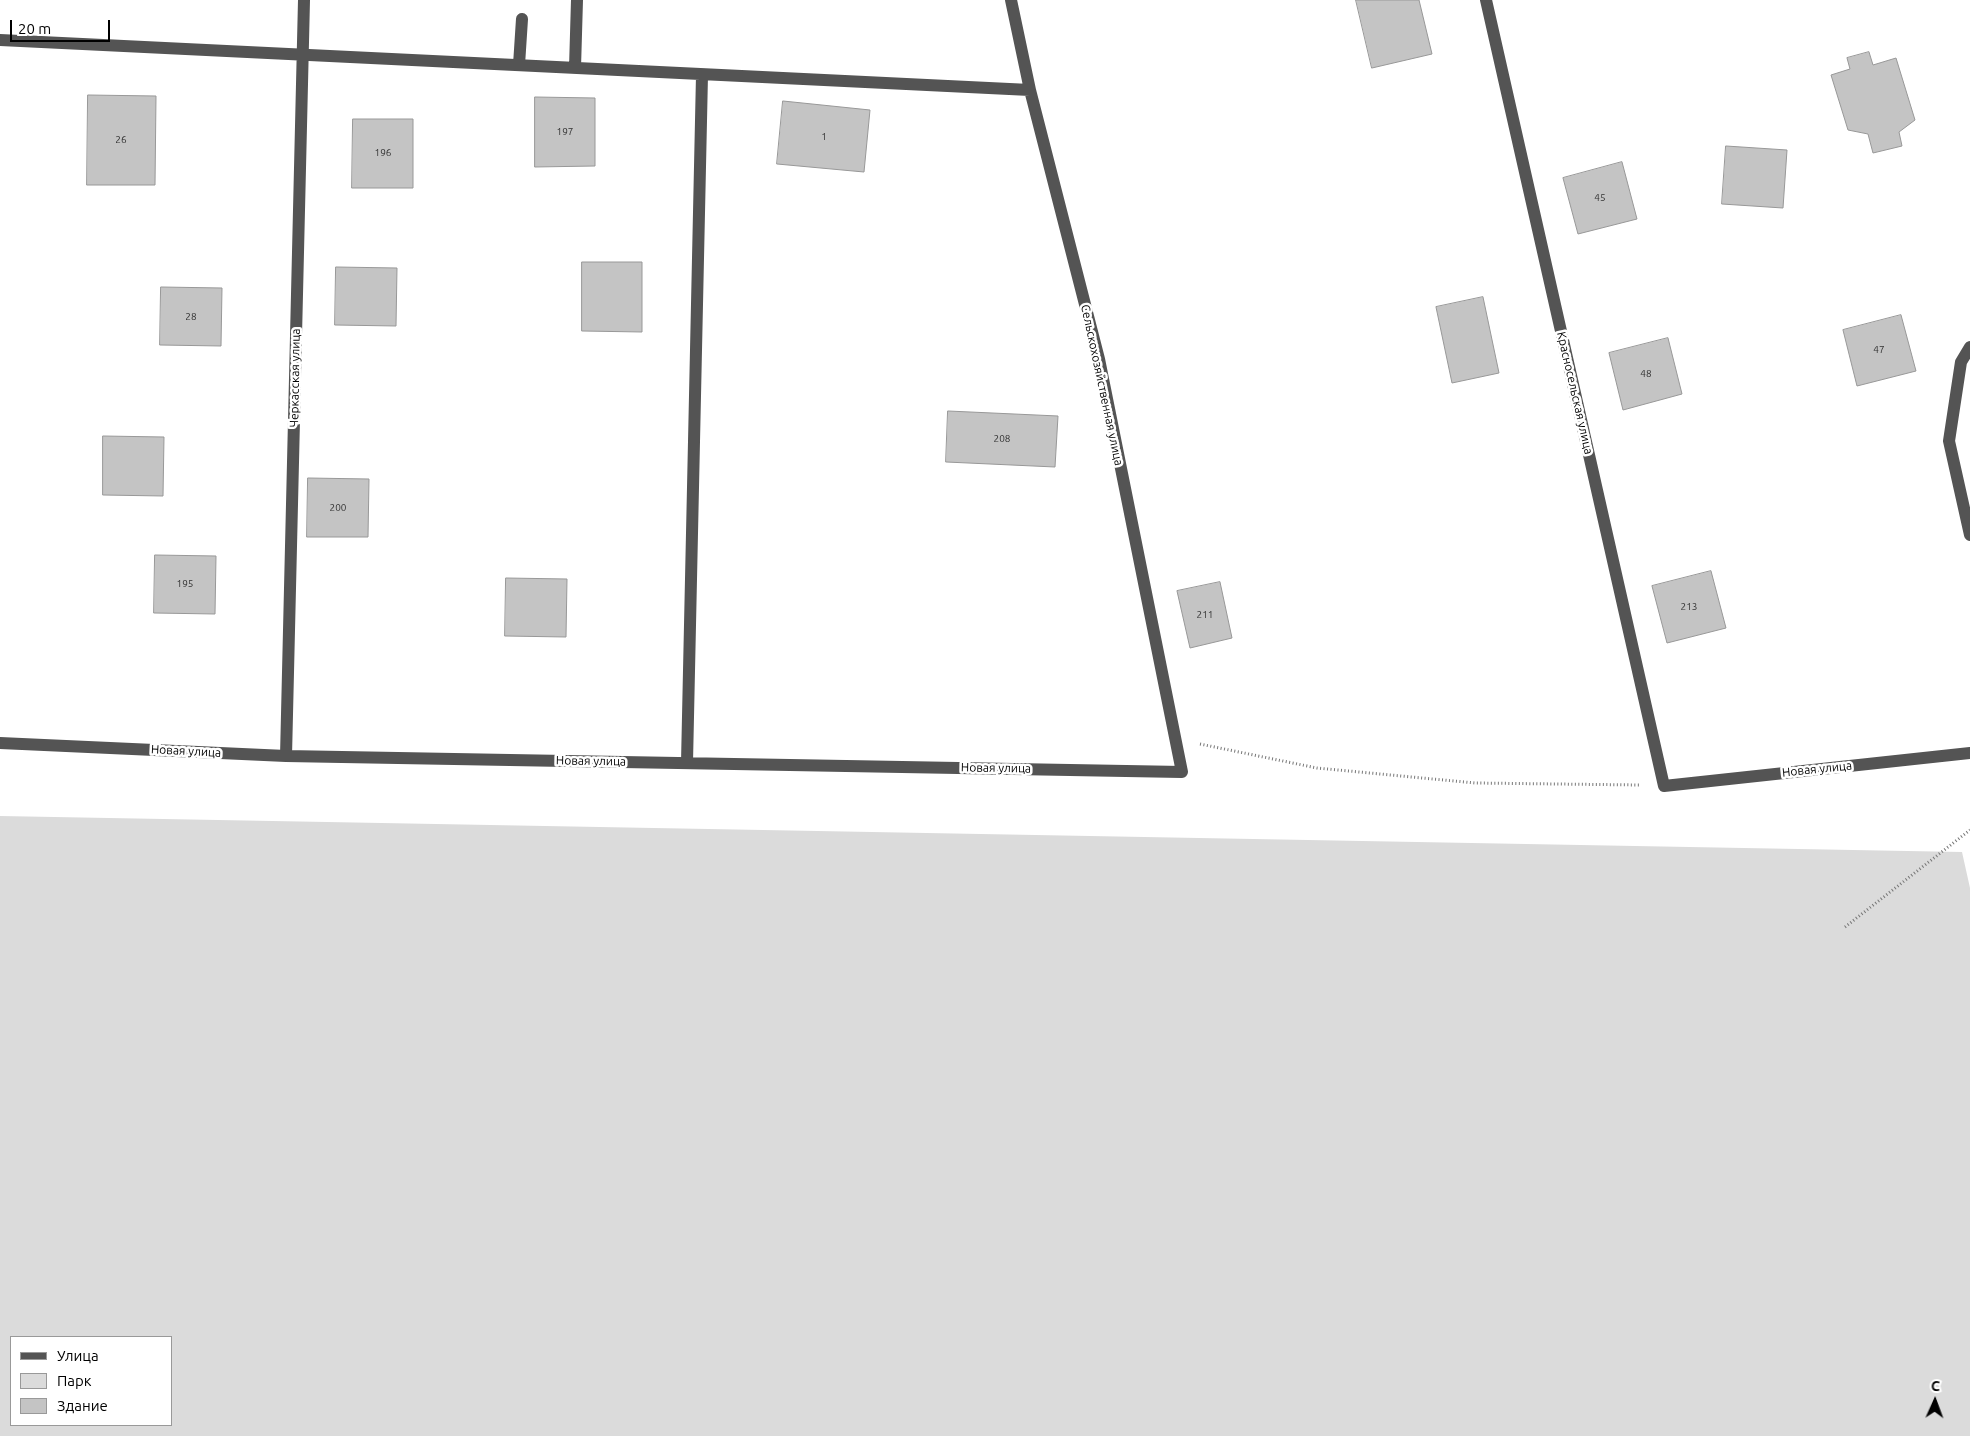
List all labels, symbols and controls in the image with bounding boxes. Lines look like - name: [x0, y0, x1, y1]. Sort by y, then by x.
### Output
- scale bar: [12, 10, 112, 42]
- text: 20 m: [18, 20, 51, 37]
- house number: 197: [557, 126, 573, 138]
- house number: 1: [821, 131, 827, 143]
- house number: 26: [115, 134, 127, 146]
- house number: 196: [375, 147, 391, 159]
- house number: 45: [1594, 192, 1606, 204]
- street label: Сельскохозяйственная улица: [1078, 303, 1126, 467]
- house number: 28: [185, 311, 197, 323]
- street label: Черкасская улица: [287, 328, 303, 428]
- street label: Красносельская улица: [1554, 330, 1596, 456]
- house number: 47: [1873, 344, 1885, 356]
- house number: 48: [1640, 368, 1652, 380]
- house number: 208: [994, 433, 1010, 445]
- house number: 200: [330, 502, 346, 514]
- house number: 195: [177, 578, 193, 590]
- house number: 213: [1681, 601, 1697, 613]
- house number: 211: [1197, 609, 1213, 621]
- street label: Новая улица: [151, 742, 221, 760]
- street label: Новая улица: [556, 753, 626, 769]
- street label: Новая улица: [1781, 758, 1853, 780]
- street label: Новая улица: [961, 760, 1031, 776]
- legend: [10, 1336, 172, 1426]
- text: Улица: [57, 1347, 99, 1364]
- text: Парк: [57, 1372, 92, 1389]
- north arrow: [1910, 1376, 1960, 1426]
- text: С: [1931, 1378, 1940, 1394]
- text: Здание: [57, 1397, 108, 1414]

